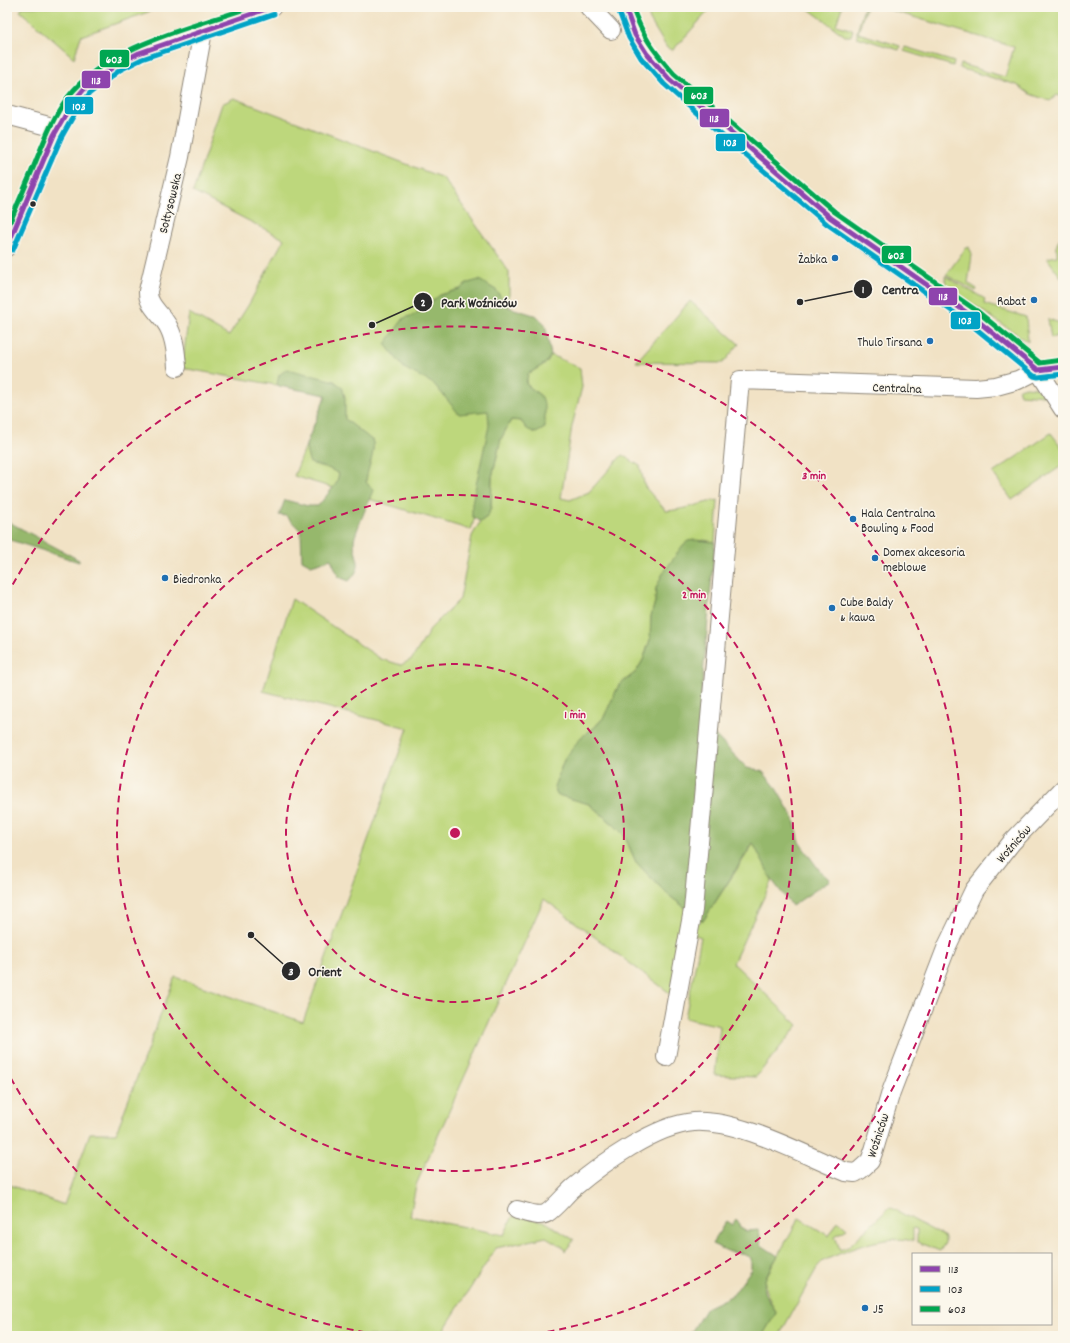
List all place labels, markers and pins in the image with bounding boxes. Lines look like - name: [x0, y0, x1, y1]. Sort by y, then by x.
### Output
- unlabelled marker: [28, 199, 38, 209]
- place label: Żabka: [798, 251, 828, 270]
- marker: Żabka: [830, 253, 840, 263]
- callout: Centra: [853, 276, 926, 302]
- callout: Park Woźniców: [413, 289, 525, 315]
- place label: Rabat: [997, 293, 1026, 312]
- marker: Rabat: [1029, 295, 1039, 305]
- place label: Thulo Tirsana: [857, 334, 923, 353]
- marker: Thulo Tirsana: [925, 336, 935, 346]
- place label: Hala Centralna Bowling & Food: [861, 505, 936, 539]
- marker: Hala Centralna Bowling & Food: [848, 514, 858, 524]
- place label: Domex akcesoria meblowe: [883, 544, 966, 578]
- marker: Domex akcesoria meblowe: [870, 553, 880, 563]
- place label: Biedronka: [173, 571, 222, 590]
- marker: Biedronka: [160, 573, 170, 583]
- place label: Cube Baldy & kawa: [840, 594, 894, 628]
- marker: Cube Baldy & kawa: [827, 603, 837, 613]
- centre of rings: [448, 826, 462, 840]
- callout: Orient: [281, 958, 350, 984]
- place label: J5: [873, 1301, 884, 1320]
- marker: J5: [860, 1303, 870, 1313]

